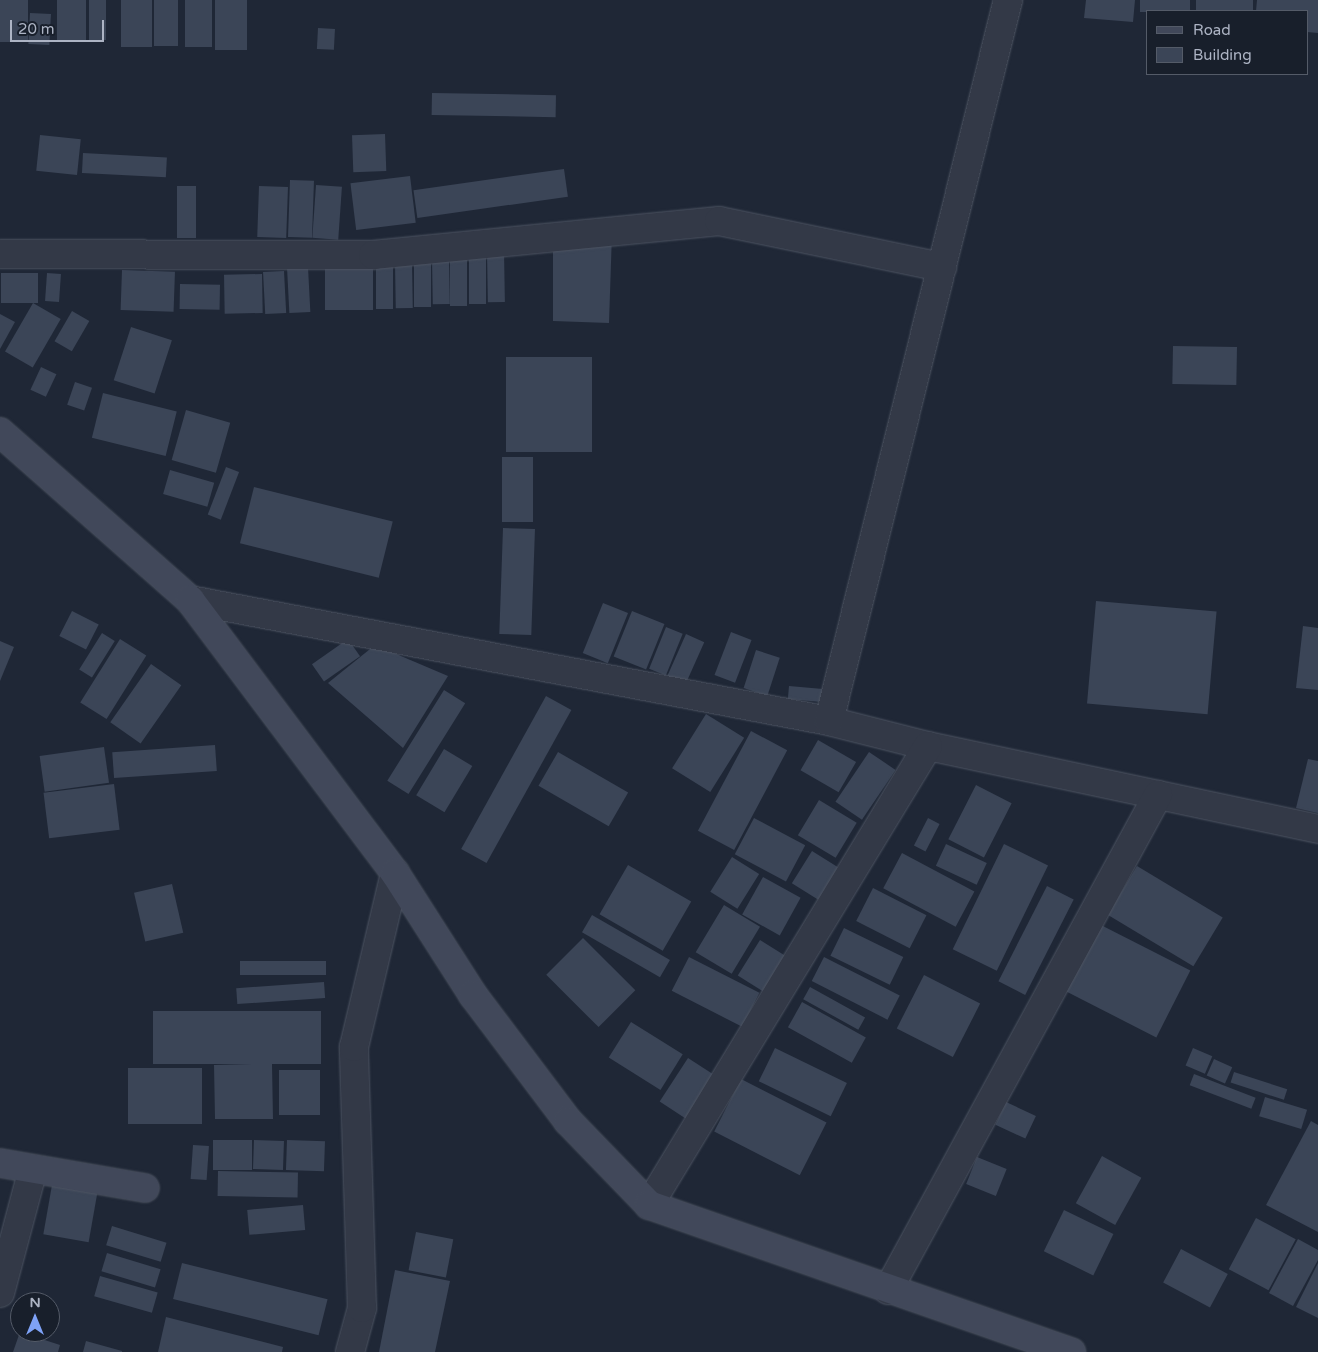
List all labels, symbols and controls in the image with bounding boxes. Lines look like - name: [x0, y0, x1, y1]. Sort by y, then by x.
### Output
- scale bar: [12, 10, 106, 42]
- legend: [1146, 10, 1308, 75]
- text: 20 m: [18, 20, 55, 38]
- text: Road: [1193, 21, 1231, 39]
- text: Building: [1193, 46, 1252, 64]
- north arrow: [10, 1292, 60, 1342]
- text: N: [29, 1294, 41, 1311]

